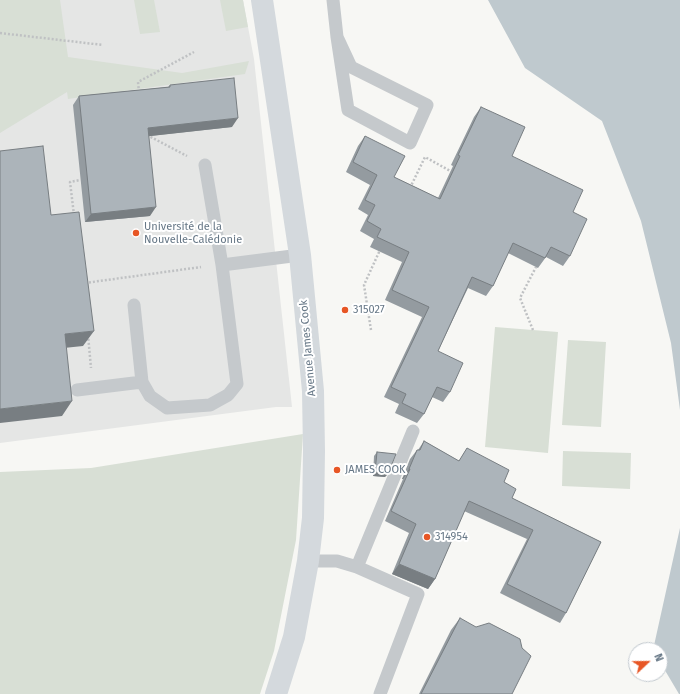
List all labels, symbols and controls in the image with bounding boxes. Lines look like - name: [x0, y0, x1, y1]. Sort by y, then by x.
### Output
- place label: Université de la Nouvelle-Calédonie: [144, 220, 242, 246]
- marker: Université de la Nouvelle-Calédonie: [131, 228, 141, 238]
- street label: Avenue James Cook: [297, 299, 319, 397]
- place label: 315027: [353, 303, 385, 317]
- marker: 315027: [340, 305, 350, 315]
- place label: JAMES COOK: [345, 463, 406, 477]
- marker: JAMES COOK: [332, 465, 342, 475]
- place label: 314954: [435, 530, 468, 544]
- marker: 314954: [422, 532, 432, 542]
- north arrow: [628, 642, 668, 682]
- text: N: [651, 652, 666, 664]

